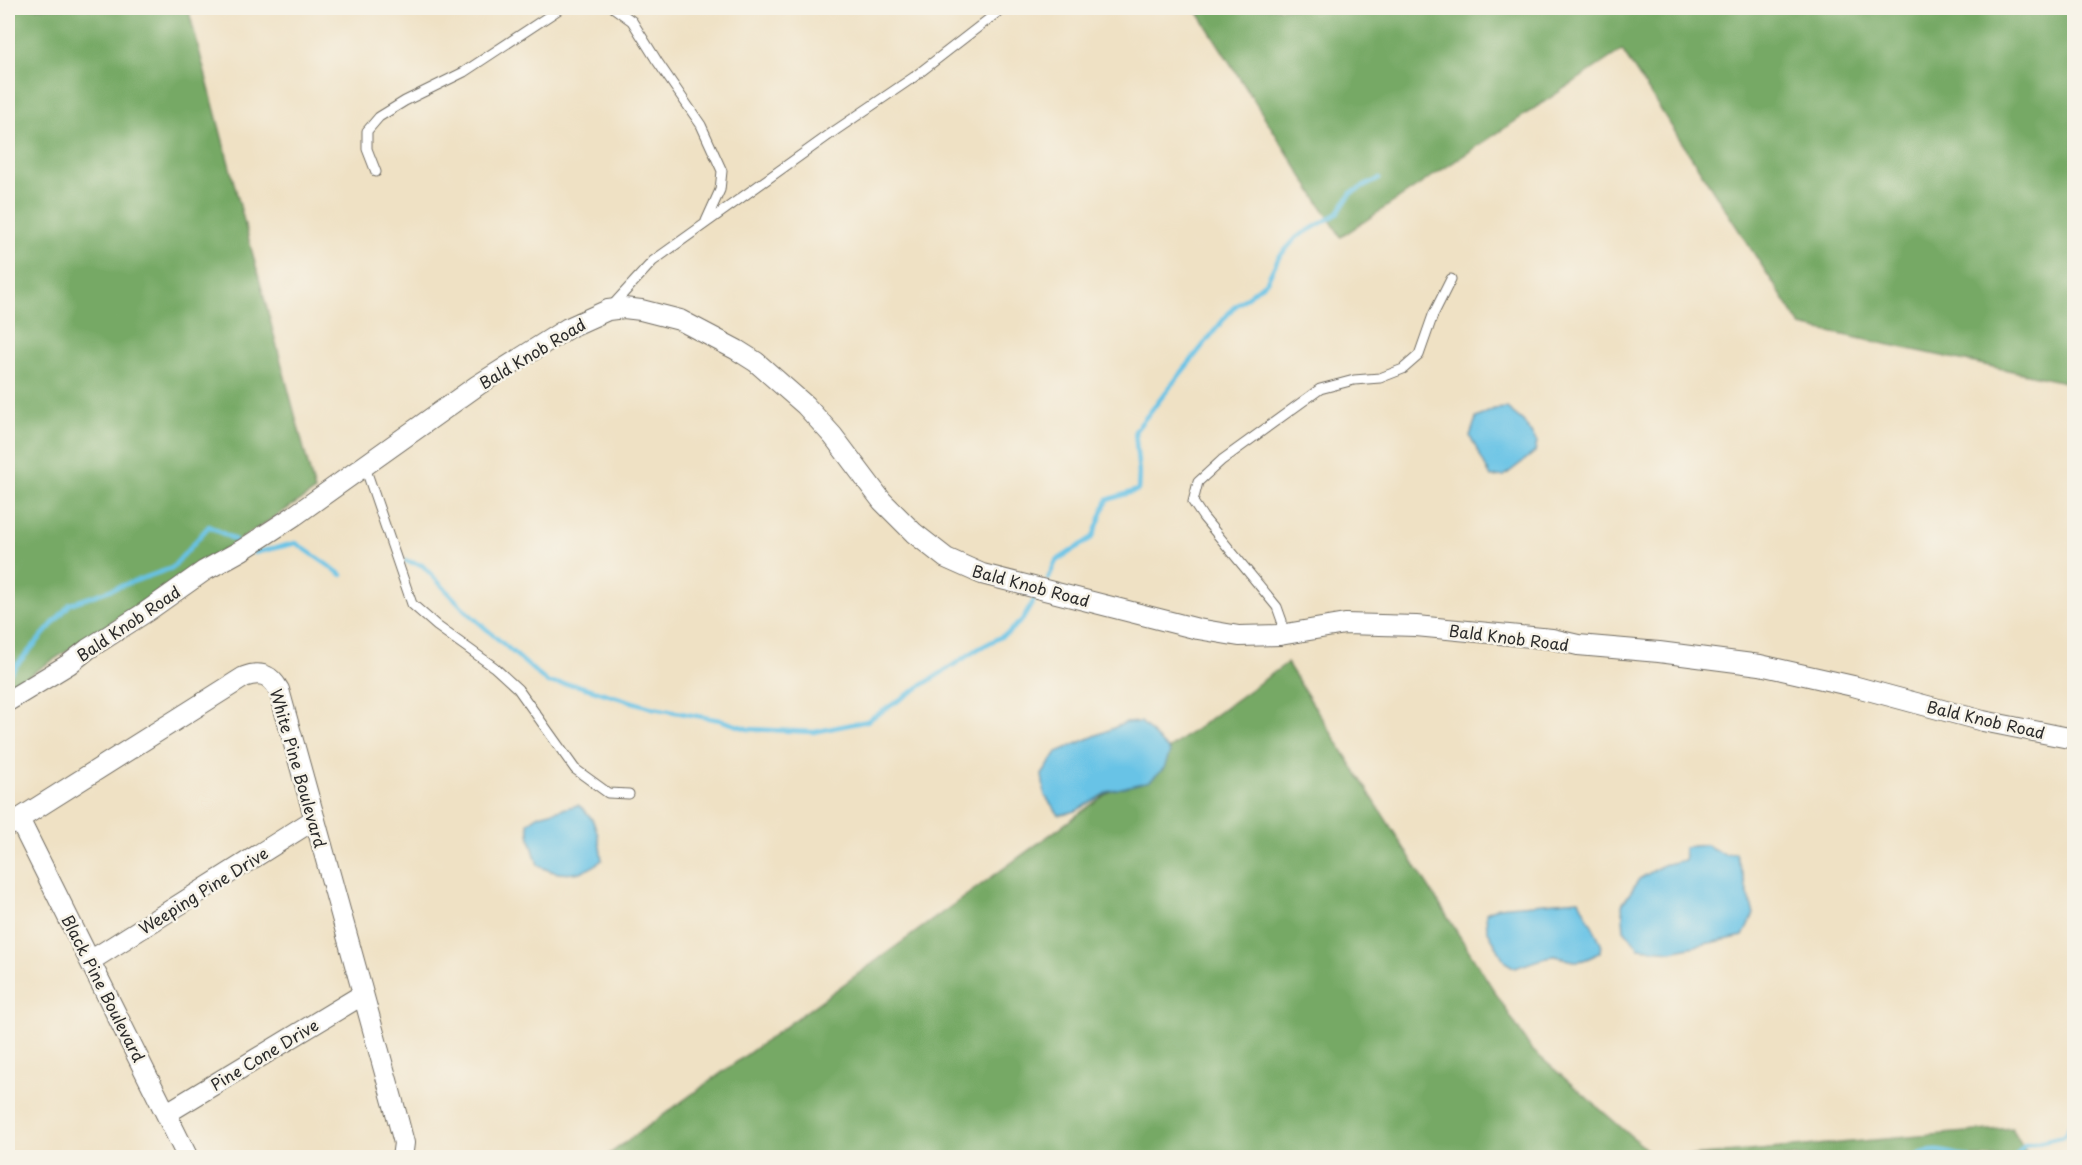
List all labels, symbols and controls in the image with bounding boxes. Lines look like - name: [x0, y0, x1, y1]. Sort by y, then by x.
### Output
- street label: Bald Knob Road: [474, 312, 590, 394]
- street label: Bald Knob Road: [970, 558, 1092, 612]
- street label: Bald Knob Road: [71, 579, 185, 667]
- street label: Bald Knob Road: [1448, 618, 1570, 656]
- street label: White Pine Boulevard: [265, 686, 333, 850]
- street label: Bald Knob Road: [1925, 694, 2047, 744]
- street label: Weeping Pine Drive: [134, 840, 272, 940]
- street label: Black Pine Boulevard: [56, 910, 152, 1066]
- street label: Pine Cone Drive: [205, 1012, 323, 1096]

